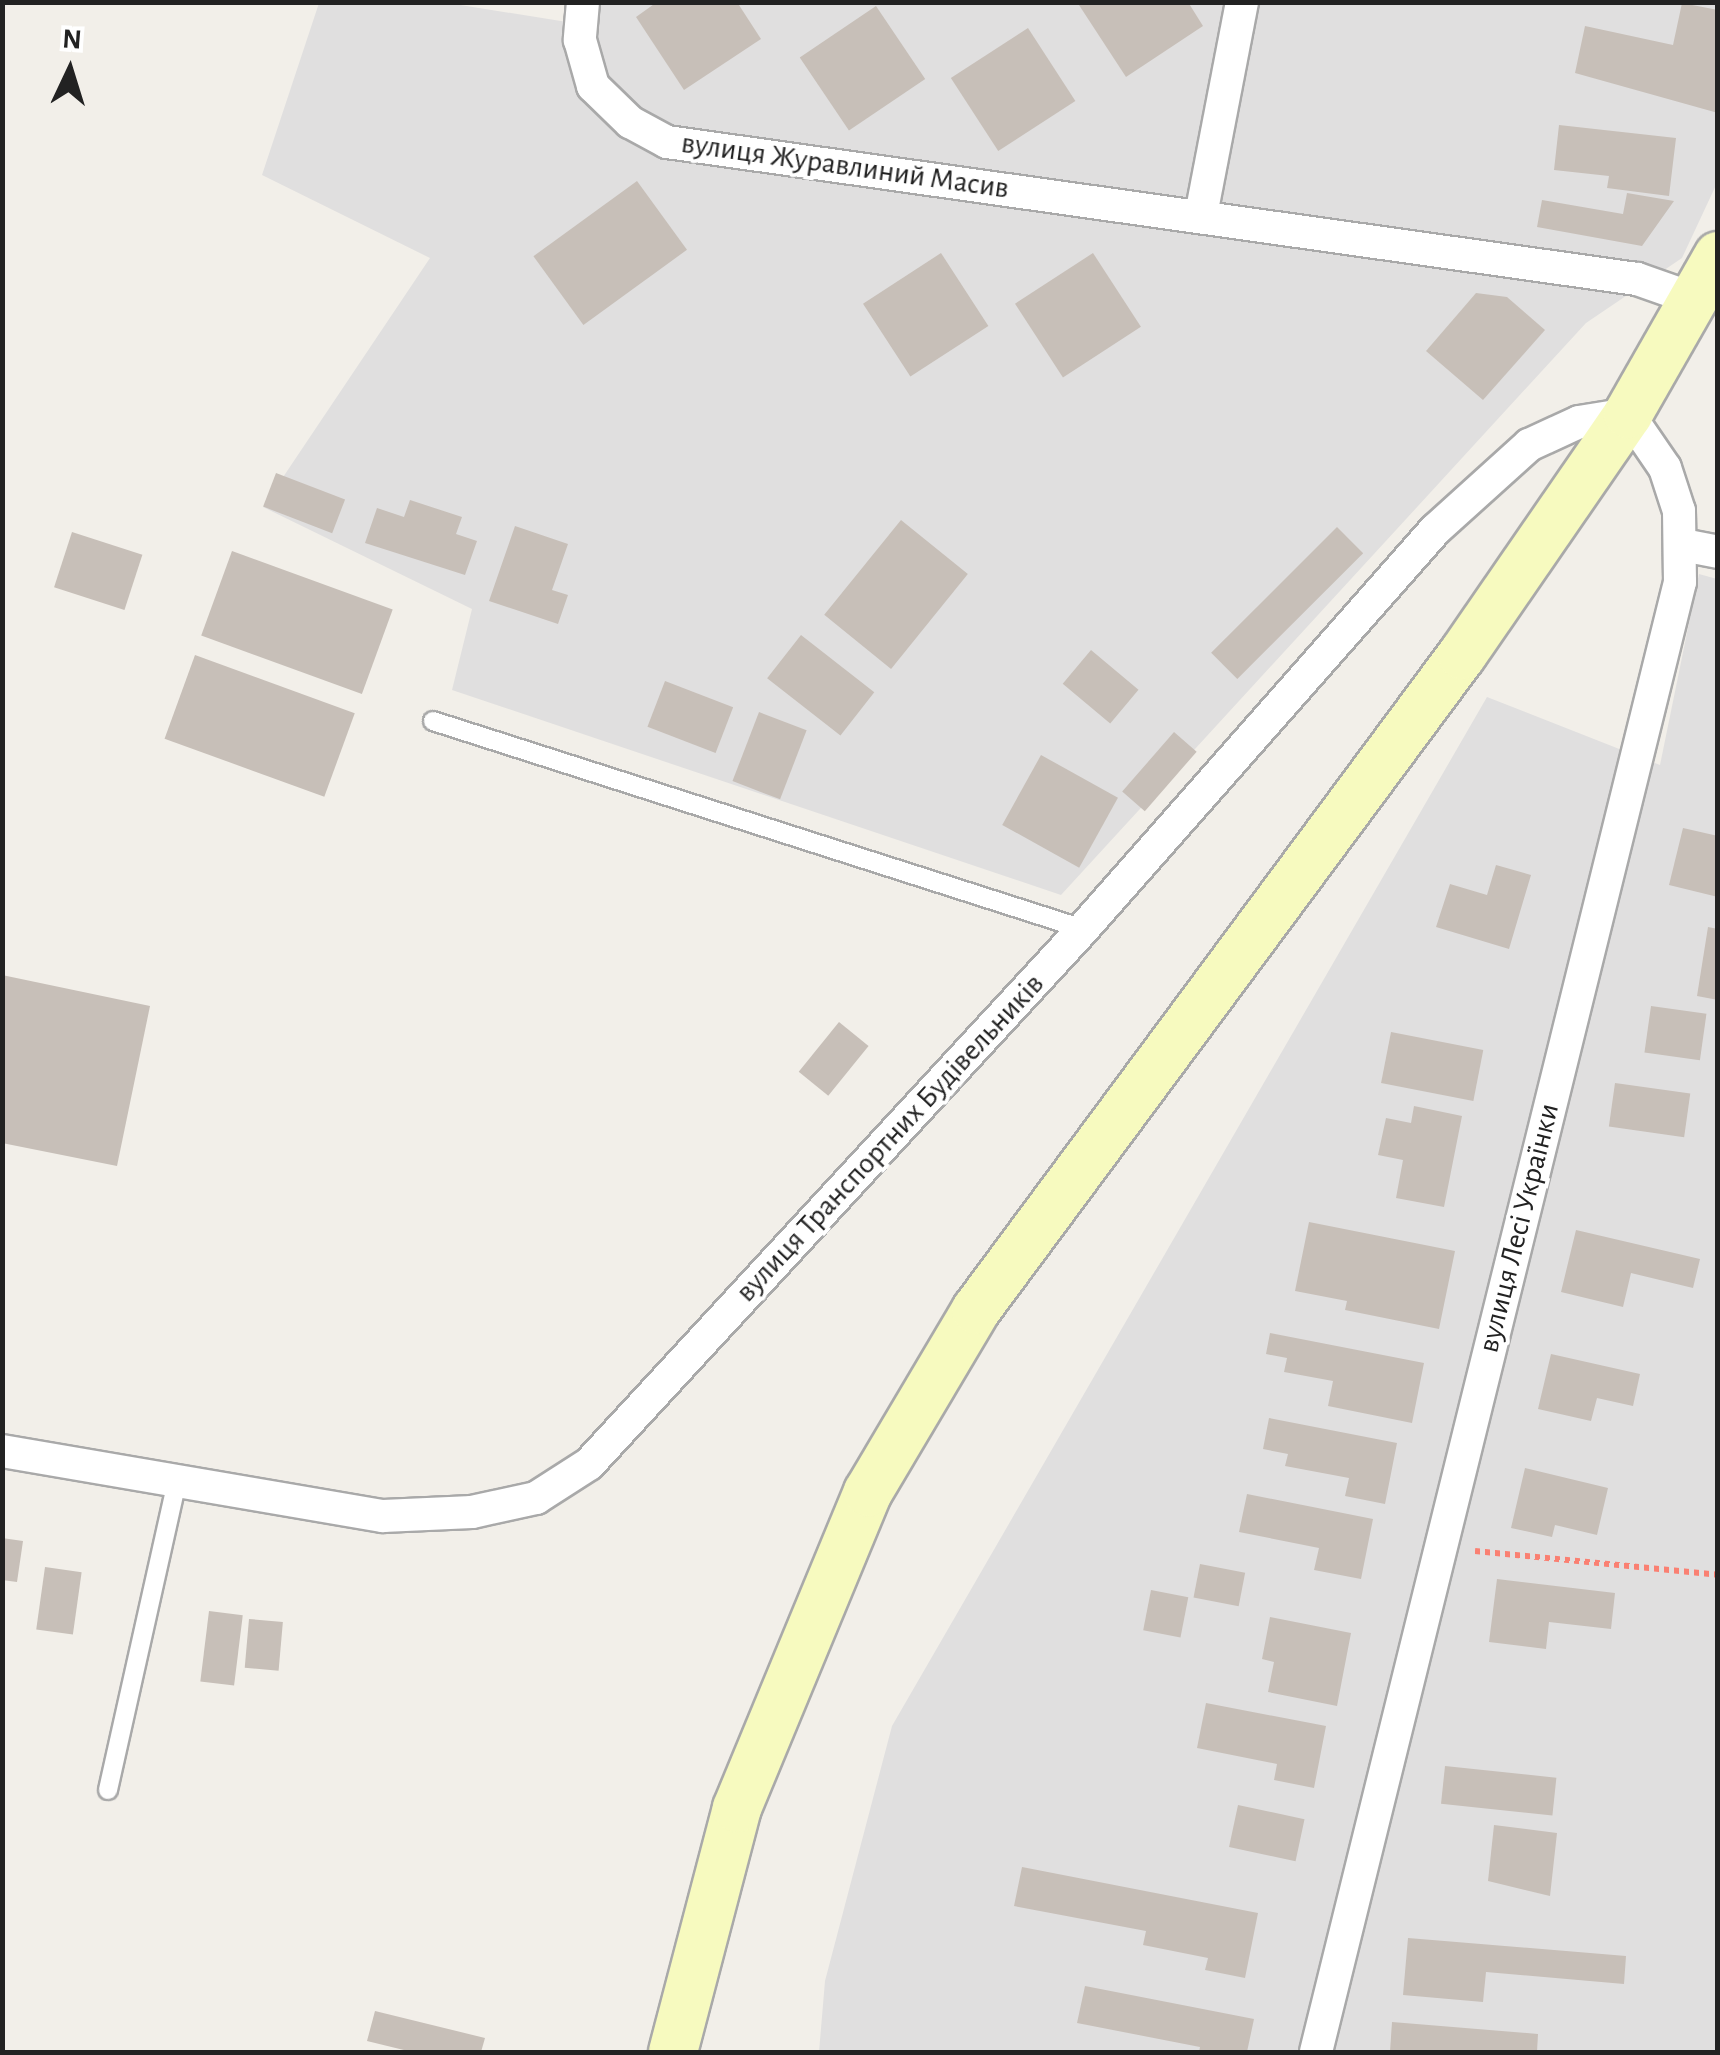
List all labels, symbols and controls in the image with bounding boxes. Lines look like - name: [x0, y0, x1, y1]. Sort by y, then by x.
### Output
- north arrow: [20, 20, 120, 120]
- text: N: [61, 25, 83, 55]
- street label: вулиця Журавлиний Масив: [679, 125, 1011, 207]
- street label: вулиця Транспортних Будівельників: [728, 966, 1052, 1310]
- street label: вулиця Лесі Українки: [1471, 1100, 1567, 1356]

